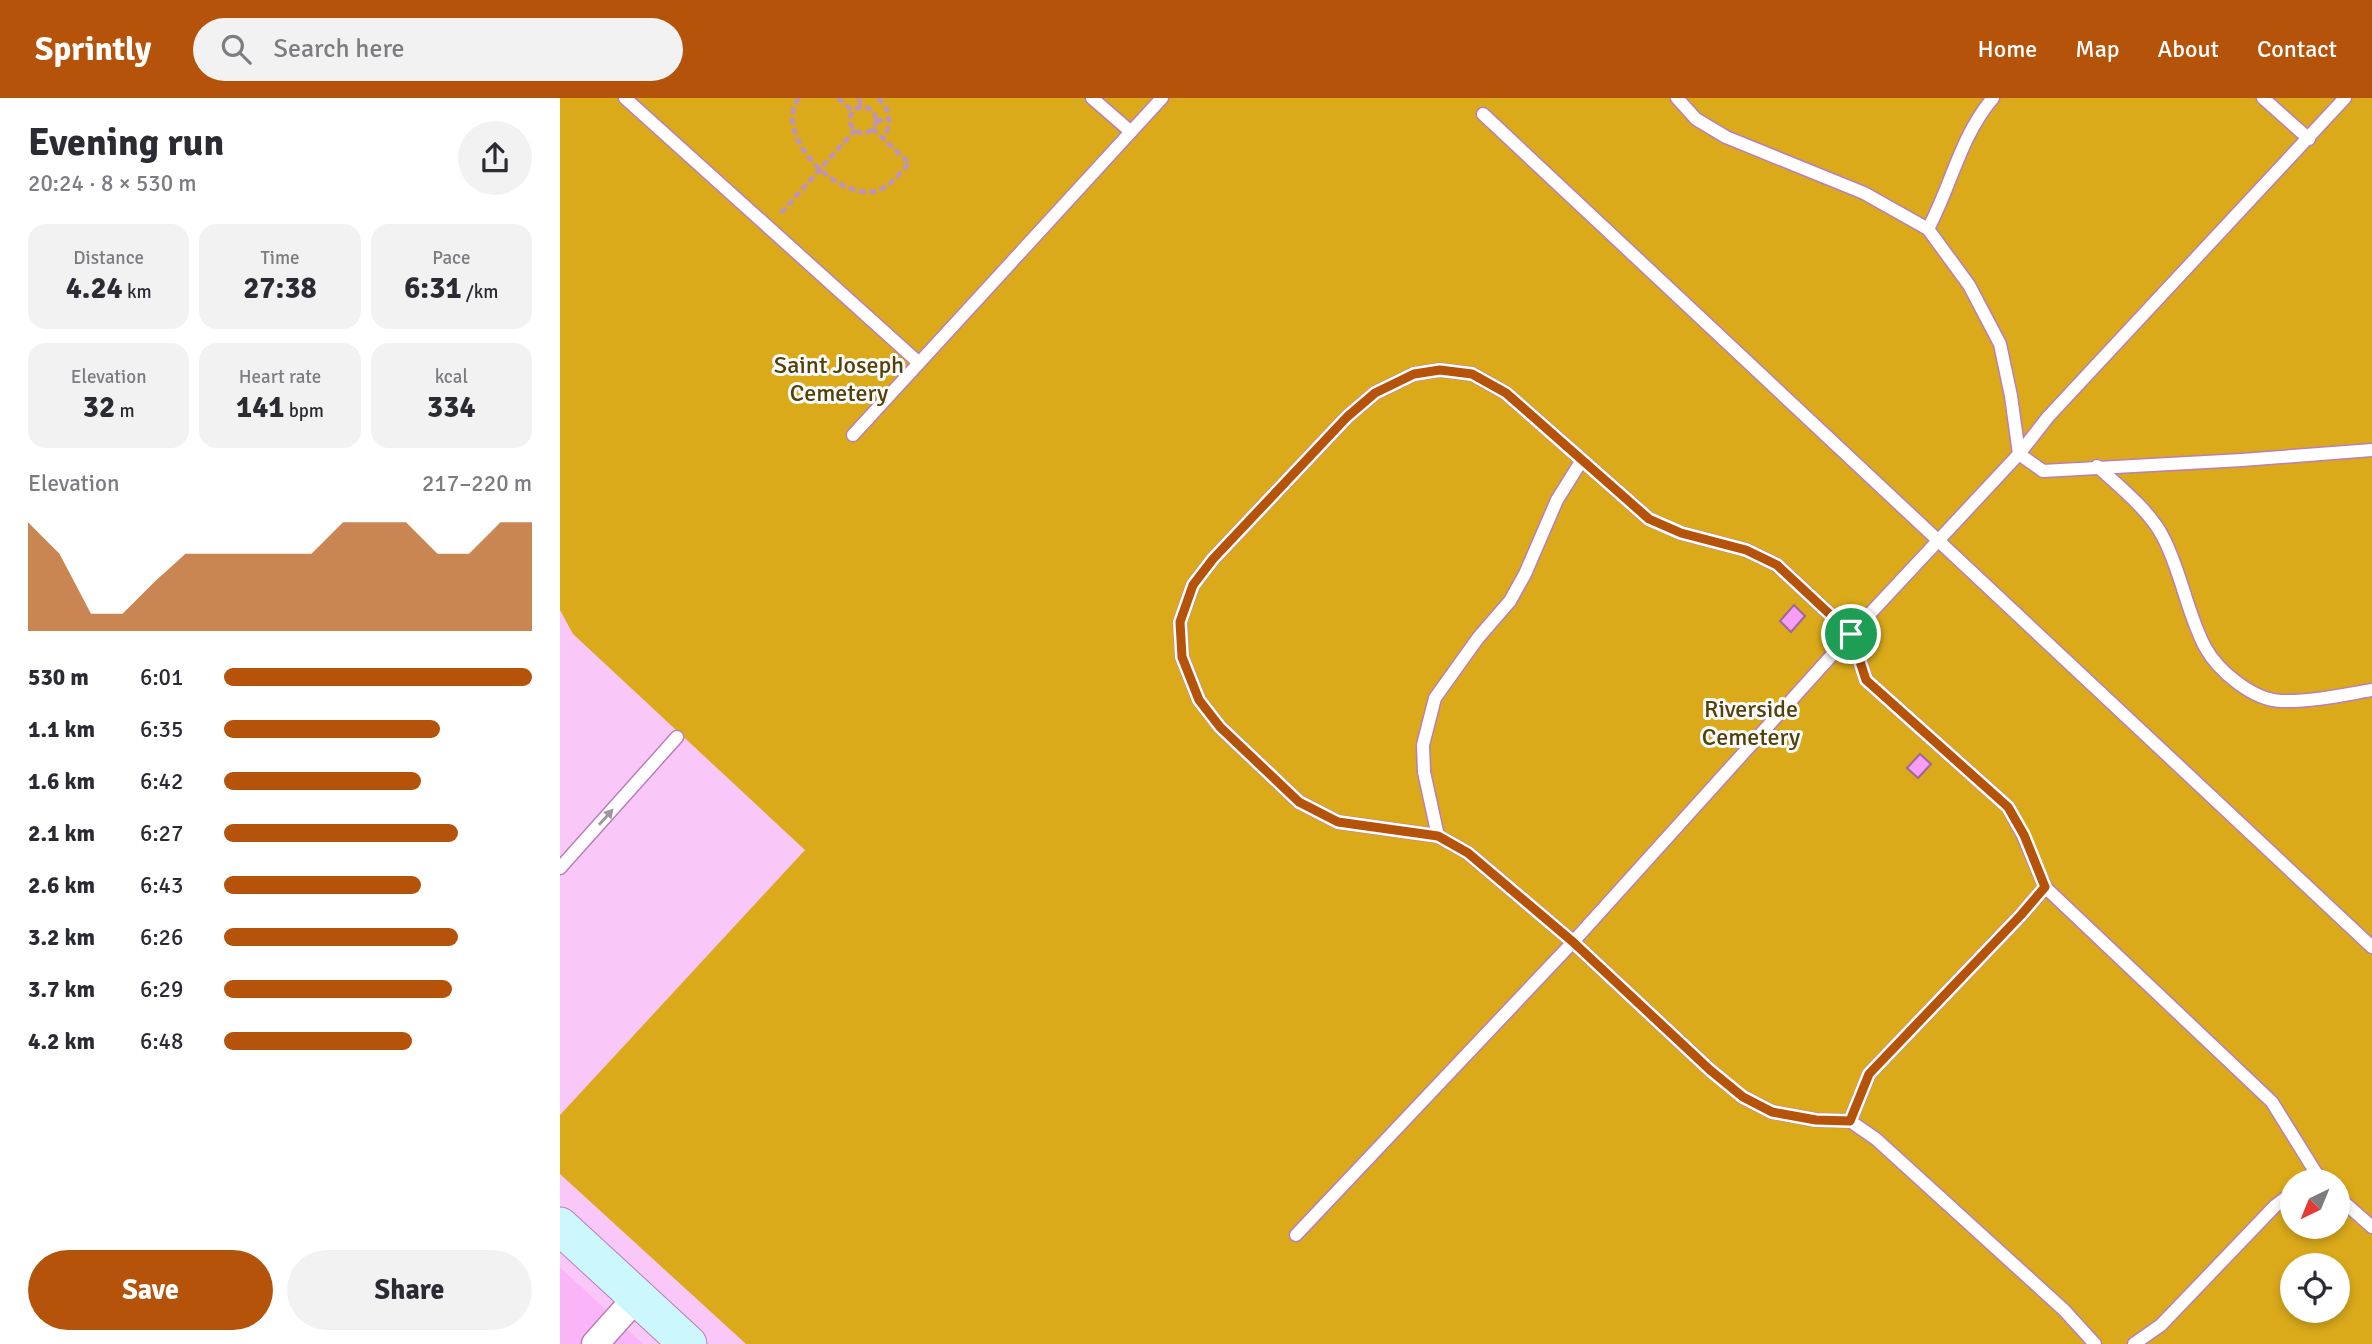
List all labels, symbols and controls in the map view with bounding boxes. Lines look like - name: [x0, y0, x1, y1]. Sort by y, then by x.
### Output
- search box: [193, 18, 683, 81]
- text: Sprintly: [35, 29, 151, 70]
- icon: search: [217, 30, 255, 68]
- text: Search here: [273, 33, 405, 65]
- text: Home: [1977, 34, 2037, 64]
- text: Map: [2075, 34, 2120, 64]
- text: About: [2158, 34, 2219, 64]
- text: Contact: [2257, 34, 2337, 64]
- text: Evening run: [28, 119, 224, 166]
- button: share: [458, 121, 532, 195]
- text: 20:24 · 8 × 530 m: [28, 169, 197, 198]
- text: Distance: [73, 246, 144, 270]
- text: Time: [260, 246, 300, 270]
- text: Pace: [432, 246, 470, 270]
- text: 4.24: [66, 270, 123, 307]
- text: 27:38: [243, 270, 317, 307]
- text: 6:31: [404, 270, 462, 307]
- text: km: [123, 280, 152, 304]
- text: /km: [462, 280, 498, 304]
- park label: Saint Joseph Cemetery: [774, 350, 904, 408]
- text: Elevation: [71, 365, 147, 389]
- text: Heart rate: [239, 365, 321, 389]
- text: kcal: [435, 365, 468, 389]
- text: 32: [83, 389, 115, 426]
- text: 141: [236, 389, 285, 426]
- text: 334: [427, 389, 476, 426]
- text: m: [115, 399, 135, 423]
- text: bpm: [285, 399, 324, 423]
- text: Elevation: [28, 469, 120, 498]
- text: 217–220 m: [422, 469, 532, 498]
- pin: [1821, 604, 1881, 664]
- icon: arrive: [1832, 615, 1870, 653]
- text: 530 m: [28, 663, 89, 692]
- text: 6:01: [140, 663, 183, 692]
- park label: Riverside Cemetery: [1702, 694, 1800, 752]
- text: 1.1 km: [28, 715, 95, 744]
- text: 6:35: [140, 715, 183, 744]
- text: 1.6 km: [28, 767, 95, 796]
- text: 6:42: [140, 767, 183, 796]
- one-way arrow: [597, 809, 613, 826]
- text: 2.1 km: [28, 819, 95, 848]
- text: 6:27: [140, 819, 183, 848]
- text: 2.6 km: [28, 871, 95, 900]
- text: 6:43: [140, 871, 183, 900]
- text: 3.2 km: [28, 923, 95, 952]
- text: 6:26: [140, 923, 183, 952]
- text: 3.7 km: [28, 975, 95, 1004]
- text: 6:29: [140, 975, 183, 1004]
- text: 4.2 km: [28, 1027, 95, 1056]
- text: 6:48: [140, 1027, 183, 1056]
- north arrow: [2280, 1169, 2350, 1239]
- map controls: [2280, 1169, 2350, 1323]
- button: Save: [28, 1250, 273, 1330]
- button: Share: [287, 1250, 532, 1330]
- button: locate: [2280, 1253, 2350, 1323]

